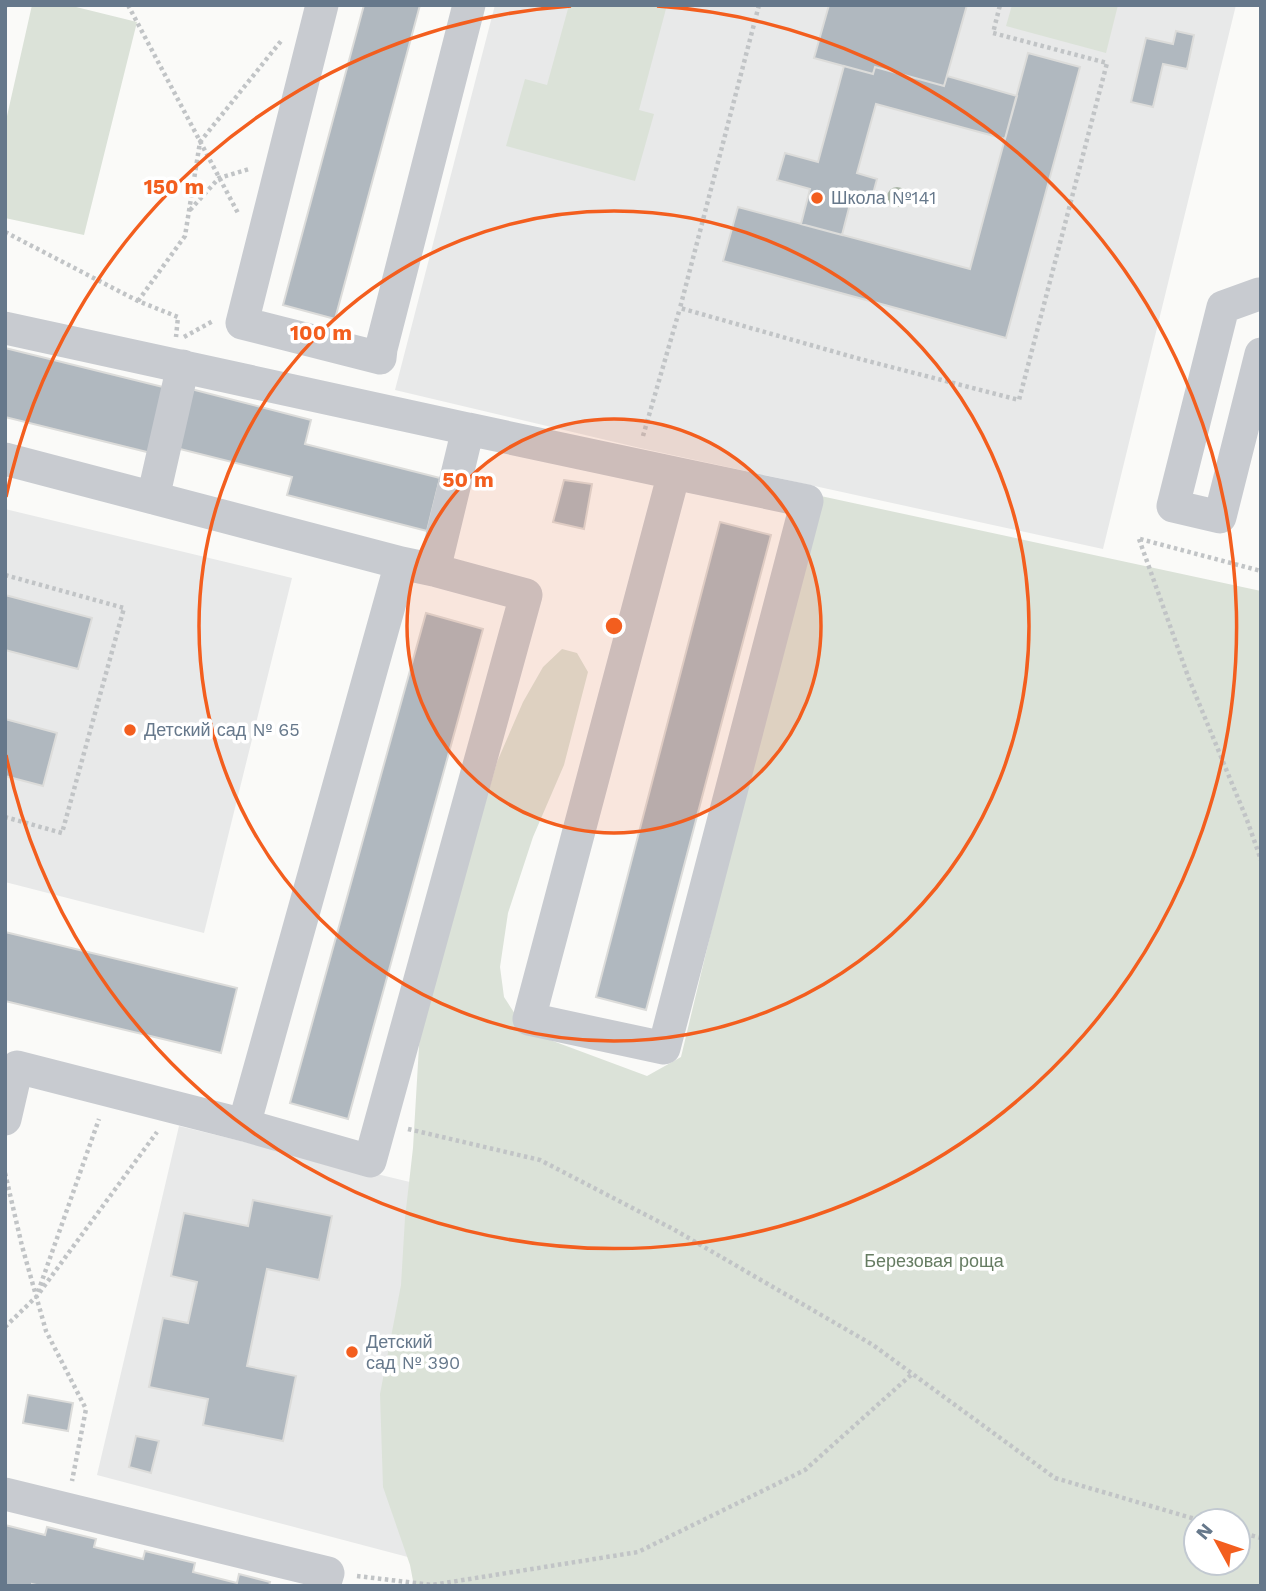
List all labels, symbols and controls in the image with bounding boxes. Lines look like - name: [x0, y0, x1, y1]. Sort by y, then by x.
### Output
- text: 150 m: [144, 174, 204, 199]
- place label: Школа №141: [831, 187, 936, 208]
- marker: Школа №141: [809, 190, 825, 206]
- text: 100 m: [290, 320, 352, 345]
- text: 50 m: [442, 467, 494, 492]
- centre of rings: [602, 614, 626, 638]
- place label: Детский сад № 65: [144, 719, 300, 740]
- marker: Детский сад № 65: [122, 722, 138, 738]
- park label: Березовая роща: [864, 1250, 1005, 1271]
- place label: Детский сад № 390: [366, 1331, 460, 1373]
- marker: Детский сад № 390: [344, 1344, 360, 1360]
- north arrow: [1182, 1507, 1252, 1577]
- text: N: [1191, 1519, 1218, 1544]

